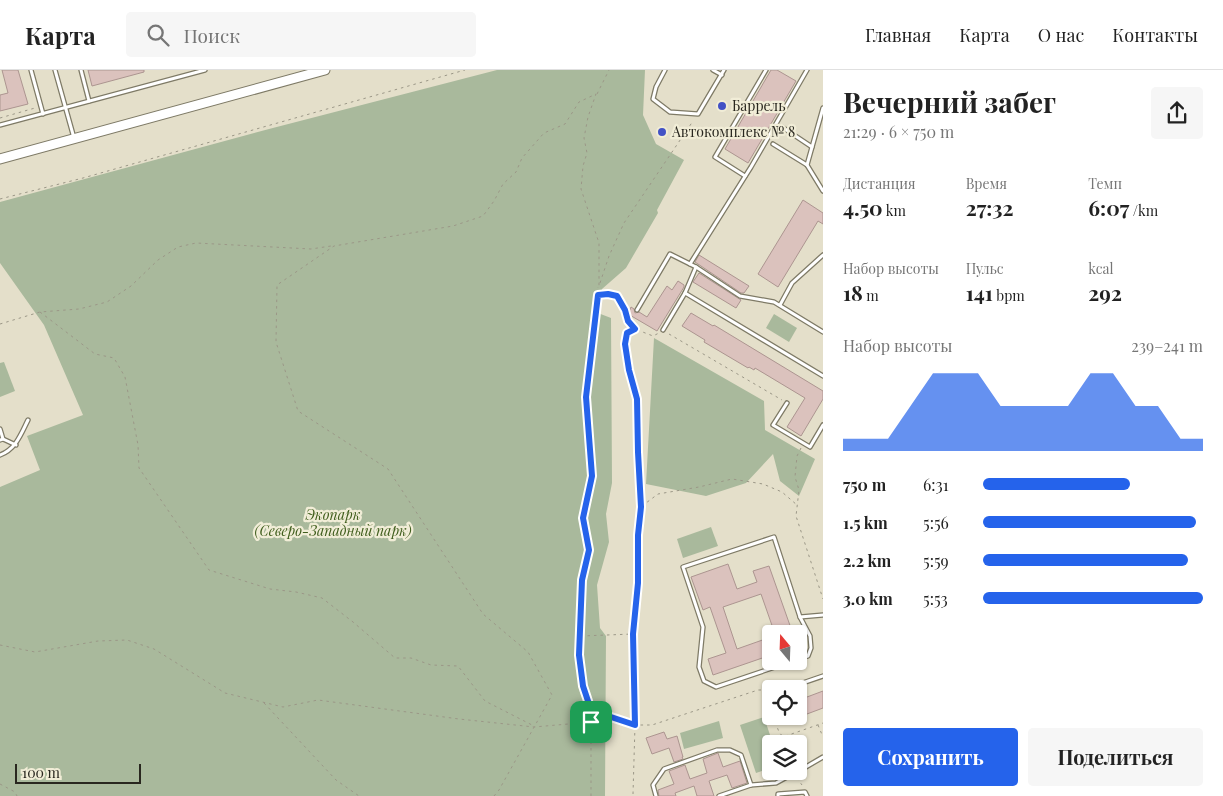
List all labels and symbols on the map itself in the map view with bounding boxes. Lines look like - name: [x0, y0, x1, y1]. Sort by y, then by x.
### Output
- place label: Баррель: [732, 96, 786, 115]
- marker: Баррель: [716, 100, 728, 112]
- place label: Автокомплекс № 8: [671, 122, 795, 141]
- marker: Автокомплекс № 8: [656, 126, 668, 138]
- park label: Экопарк (Северо-Западный парк): [254, 505, 412, 540]
- north arrow: [762, 625, 808, 670]
- pin: [570, 701, 612, 743]
- scale bar: [15, 761, 141, 784]

